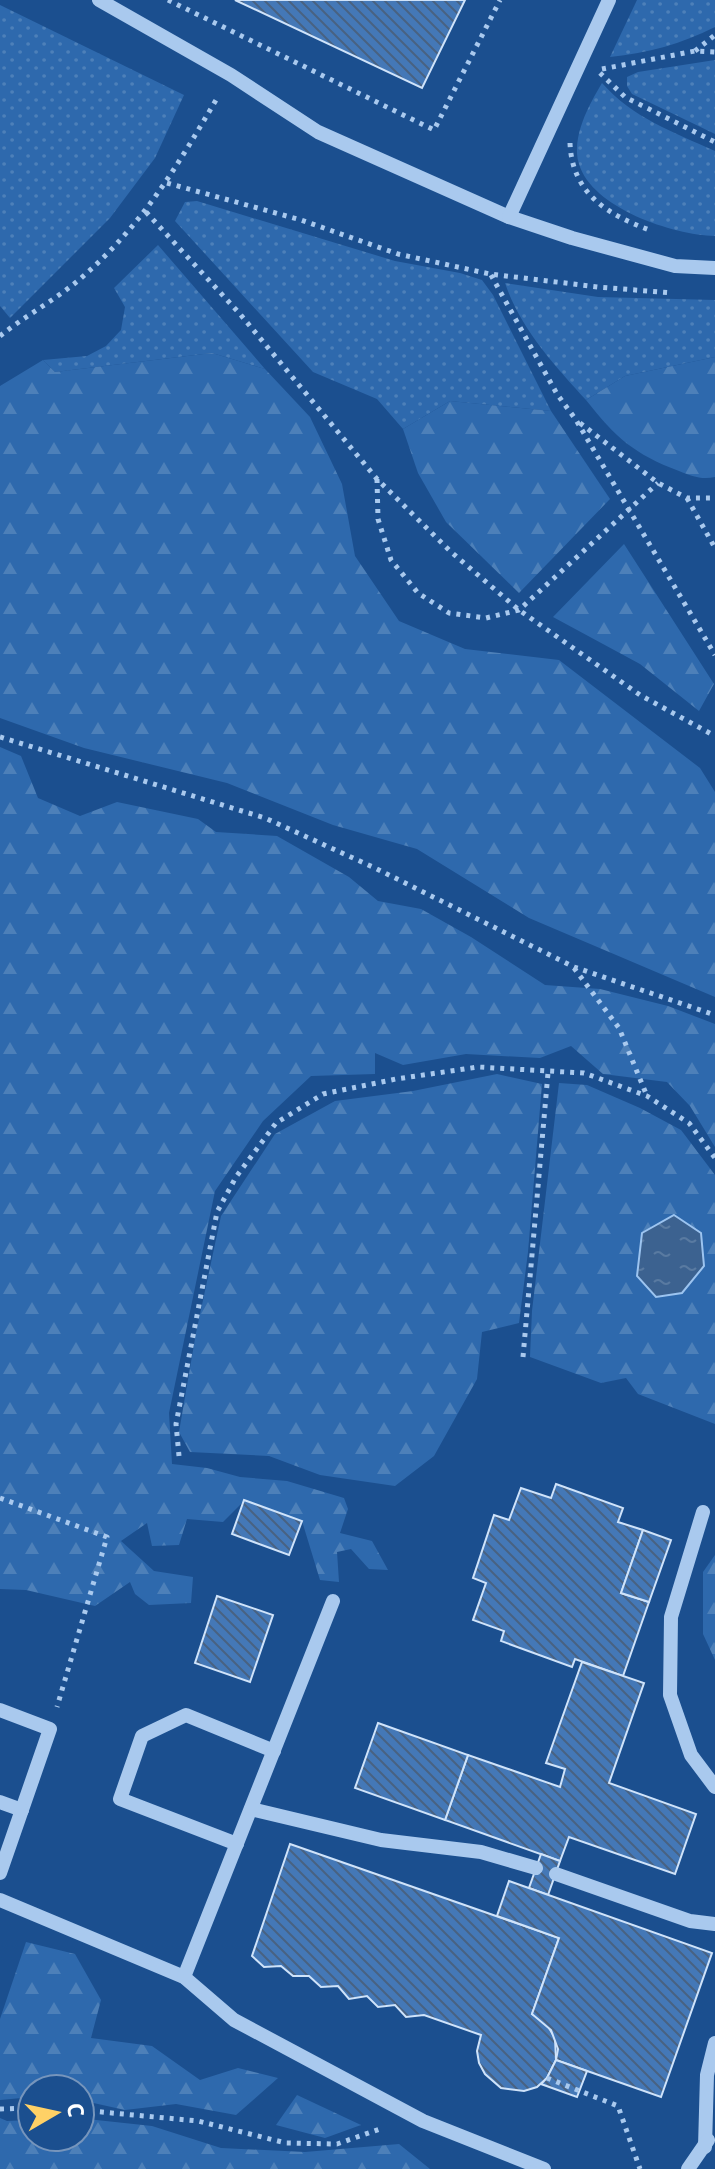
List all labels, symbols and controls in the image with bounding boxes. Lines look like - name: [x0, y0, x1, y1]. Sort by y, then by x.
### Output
- north arrow: [16, 2073, 96, 2153]
- text: С: [61, 2100, 93, 2119]

